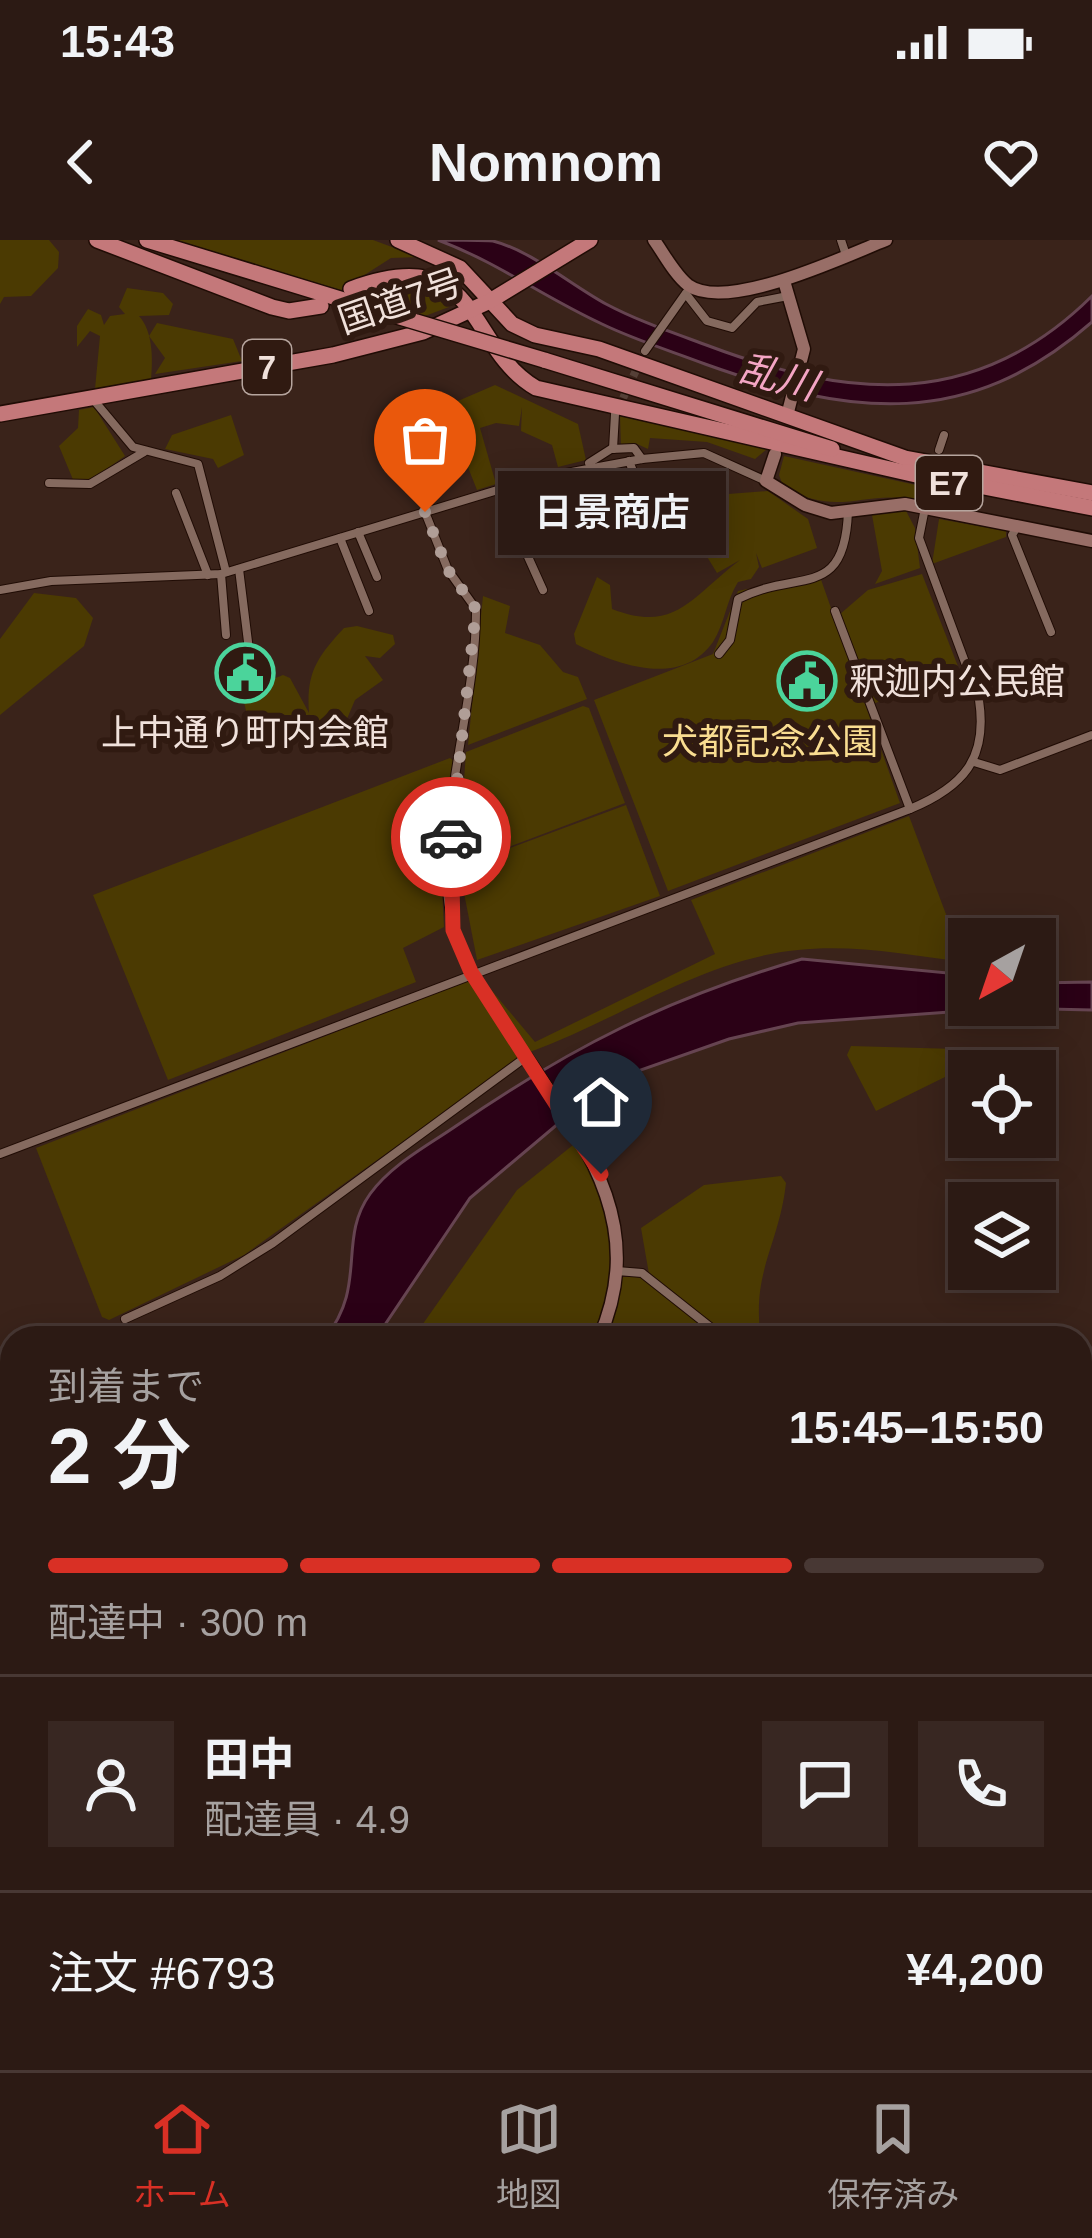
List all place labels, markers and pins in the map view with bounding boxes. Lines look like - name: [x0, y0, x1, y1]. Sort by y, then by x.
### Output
- pin: [374, 389, 476, 512]
- callout: 日景商店: [497, 470, 725, 554]
- public building icon: 上中通り町内会館: [214, 642, 276, 704]
- public building icon: 釈迦内公民館: [776, 650, 838, 712]
- place label: 釈迦内公民館: [849, 661, 1065, 702]
- place label: 上中通り町内会館: [101, 712, 389, 753]
- pin: [550, 1051, 652, 1174]

